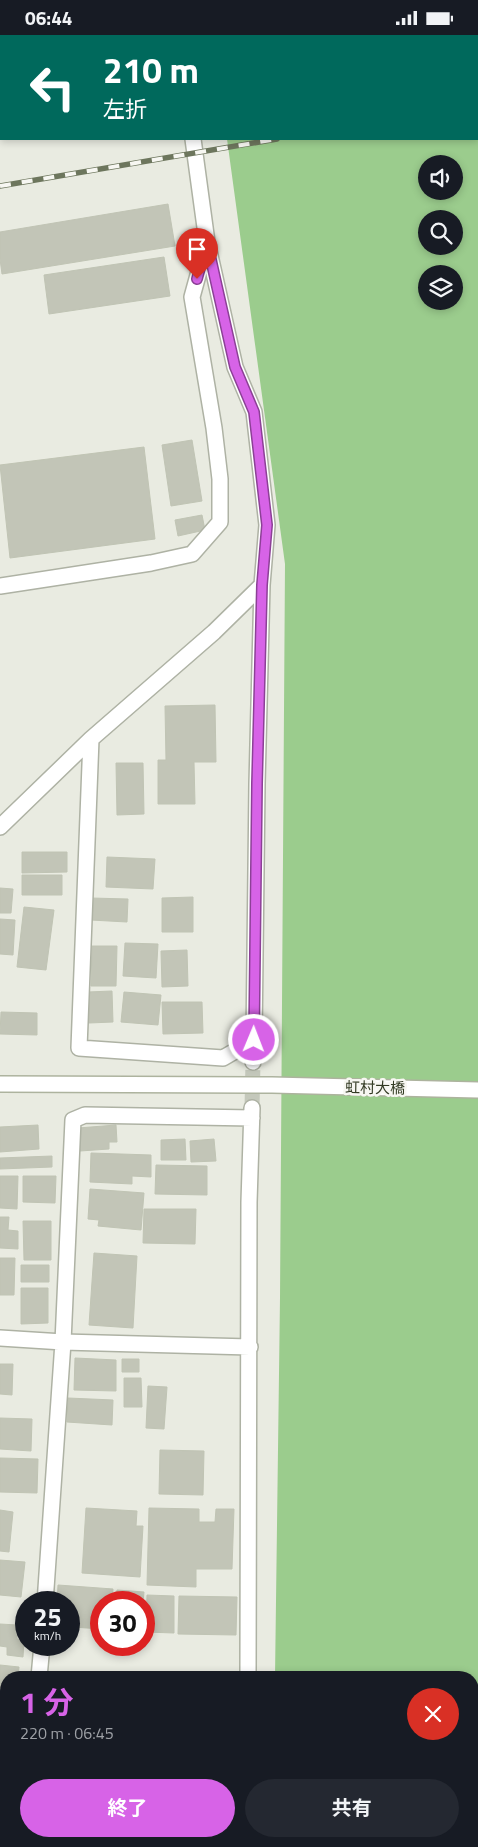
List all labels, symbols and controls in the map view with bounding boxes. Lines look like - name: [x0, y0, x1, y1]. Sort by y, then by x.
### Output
- text: 06:44: [25, 3, 72, 32]
- text: 210 m: [103, 43, 199, 97]
- icon: left: [20, 55, 85, 120]
- text: 左折: [103, 92, 147, 126]
- map controls: [418, 155, 463, 310]
- button: sound: [418, 155, 463, 200]
- button: search: [418, 210, 463, 255]
- pin: [176, 228, 218, 279]
- icon: arrive: [183, 235, 211, 263]
- button: layers: [418, 265, 463, 310]
- position arrow: [227, 1013, 279, 1065]
- street label: 虹村大橋: [345, 1075, 405, 1100]
- speed limit sign: 30: [90, 1591, 155, 1656]
- text: 25: [33, 1598, 62, 1636]
- text: km/h: [34, 1626, 61, 1645]
- text: 1 分: [20, 1679, 73, 1725]
- button: close: [407, 1688, 459, 1740]
- text: 220 m · 06:45: [20, 1721, 114, 1745]
- button: 終了: [20, 1779, 235, 1837]
- button: 共有: [245, 1779, 459, 1837]

